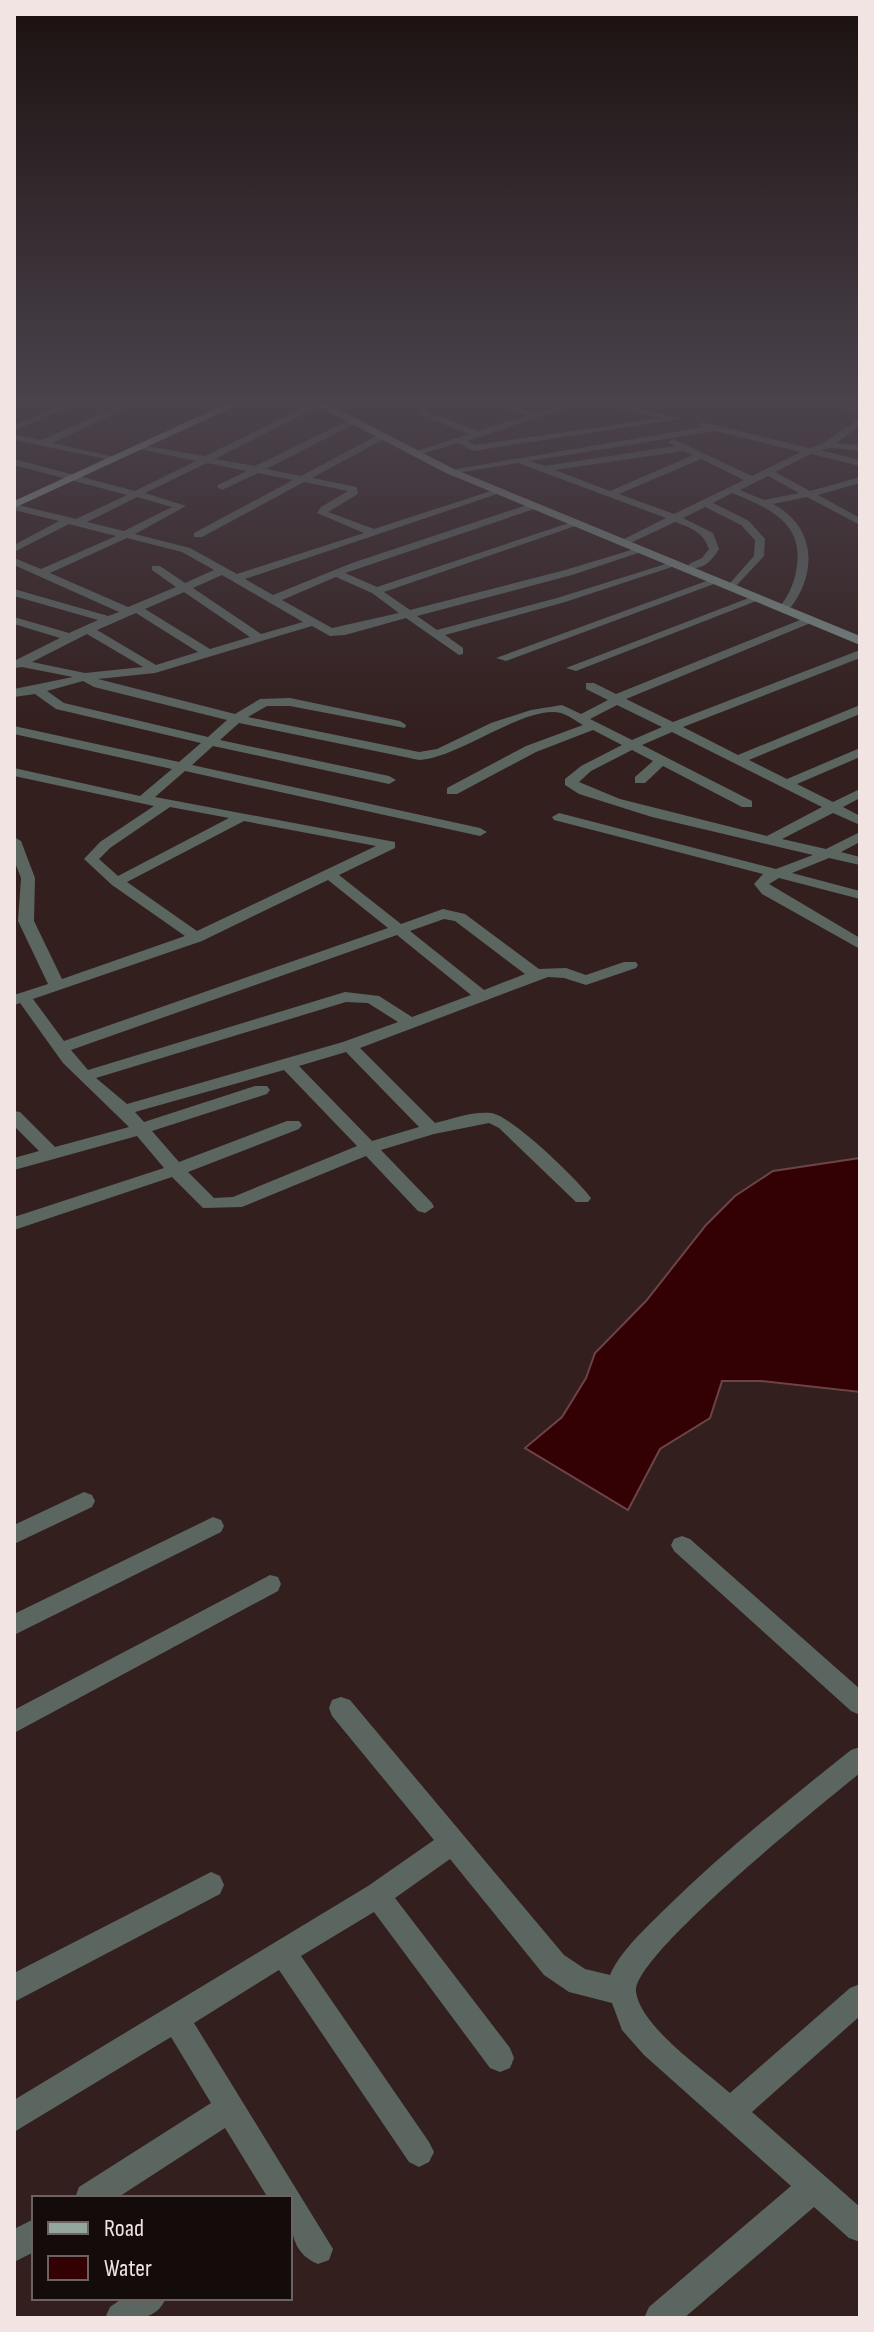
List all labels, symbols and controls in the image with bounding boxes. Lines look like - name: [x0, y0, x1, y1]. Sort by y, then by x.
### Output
- legend: [32, 2196, 292, 2300]
- text: Road: [104, 2214, 144, 2243]
- text: Water: [104, 2254, 152, 2283]

